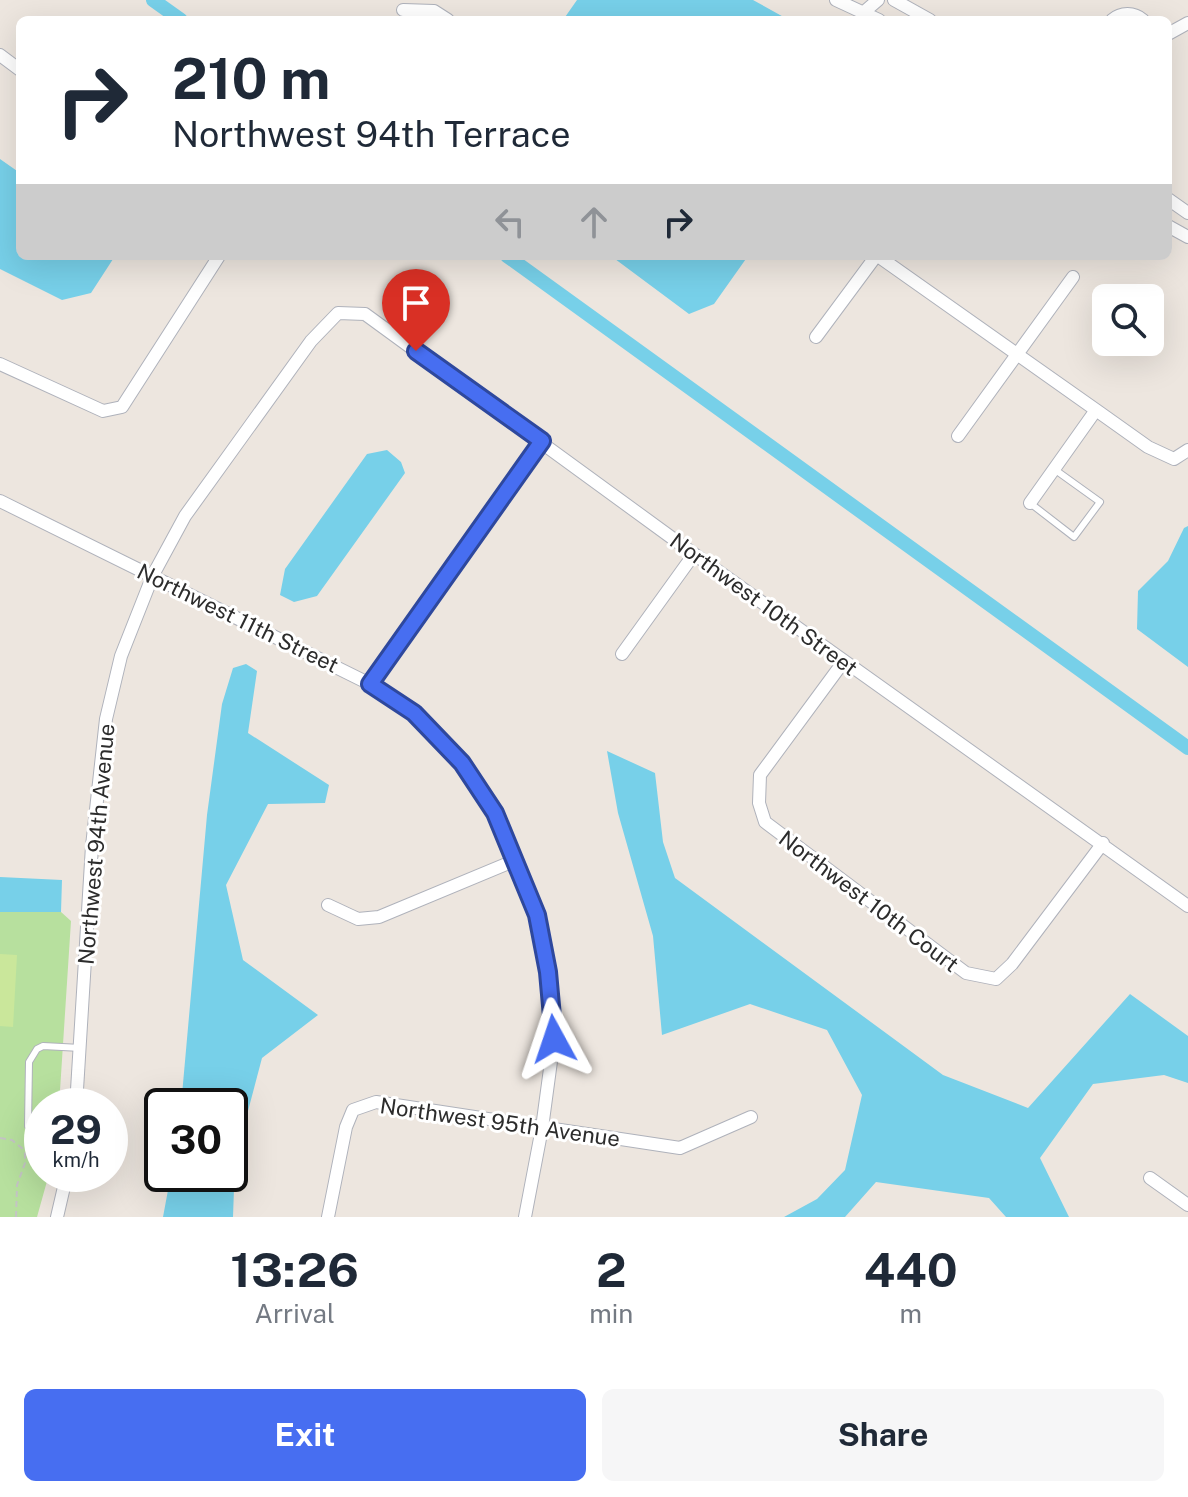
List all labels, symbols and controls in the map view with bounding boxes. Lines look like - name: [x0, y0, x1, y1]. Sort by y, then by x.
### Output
- text: 210 m: [172, 46, 330, 112]
- icon: right: [40, 48, 144, 152]
- text: Northwest 94th Terrace: [172, 113, 571, 155]
- icon: left: [488, 200, 532, 244]
- icon: ahead: [572, 200, 616, 244]
- icon: right: [656, 200, 700, 244]
- pin: [382, 269, 450, 351]
- icon: arrive: [394, 281, 438, 325]
- map controls: [1092, 284, 1164, 356]
- button: search: [1092, 284, 1164, 356]
- street label: Northwest 10th Street: [665, 527, 863, 681]
- street label: Northwest 11th Street: [133, 558, 343, 678]
- street label: Northwest 94th Avenue: [73, 722, 119, 966]
- street label: Northwest 10th Court: [774, 825, 964, 977]
- position arrow: [512, 997, 596, 1081]
- speed limit sign: 30: [144, 1088, 248, 1192]
- street label: Northwest 95th Avenue: [378, 1092, 622, 1152]
- text: 29: [50, 1106, 102, 1153]
- text: km/h: [52, 1148, 100, 1172]
- text: 13:26: [230, 1241, 359, 1298]
- text: 2: [596, 1241, 627, 1298]
- text: 440: [864, 1241, 958, 1298]
- text: Arrival: [254, 1298, 335, 1329]
- text: min: [589, 1298, 633, 1329]
- text: m: [899, 1298, 922, 1329]
- button: Exit: [24, 1389, 586, 1481]
- button: Share: [602, 1389, 1164, 1481]

